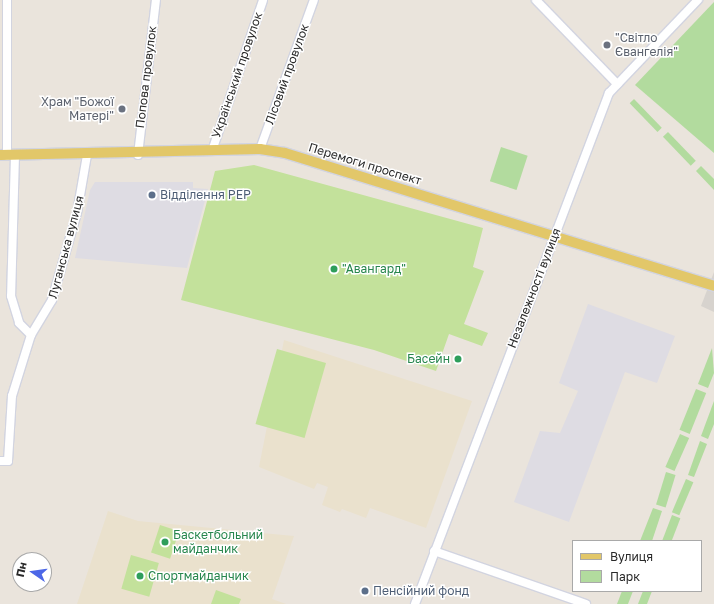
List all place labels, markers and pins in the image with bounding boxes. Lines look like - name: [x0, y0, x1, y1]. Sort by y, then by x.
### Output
- place label: "Світло Євангелія": [615, 31, 678, 59]
- marker: "Світло Євангелія": [602, 40, 612, 50]
- place label: Храм "Божої Матері": [41, 95, 114, 123]
- marker: Храм "Божої Матері": [117, 104, 127, 114]
- place label: Відділення РЕР: [160, 188, 251, 202]
- marker: Відділення РЕР: [147, 190, 157, 200]
- place label: "Авангард": [342, 262, 406, 276]
- marker: "Авангард": [329, 264, 339, 274]
- place label: Басейн: [407, 352, 450, 366]
- marker: Басейн: [453, 354, 463, 364]
- place label: Баскетбольний майданчик: [173, 528, 263, 556]
- marker: Баскетбольний майданчик: [160, 537, 170, 547]
- place label: Спортмайданчик: [148, 569, 249, 583]
- marker: Спортмайданчик: [135, 571, 145, 581]
- place label: Пенсійний фонд: [373, 584, 469, 598]
- marker: Пенсійний фонд: [360, 586, 370, 596]

